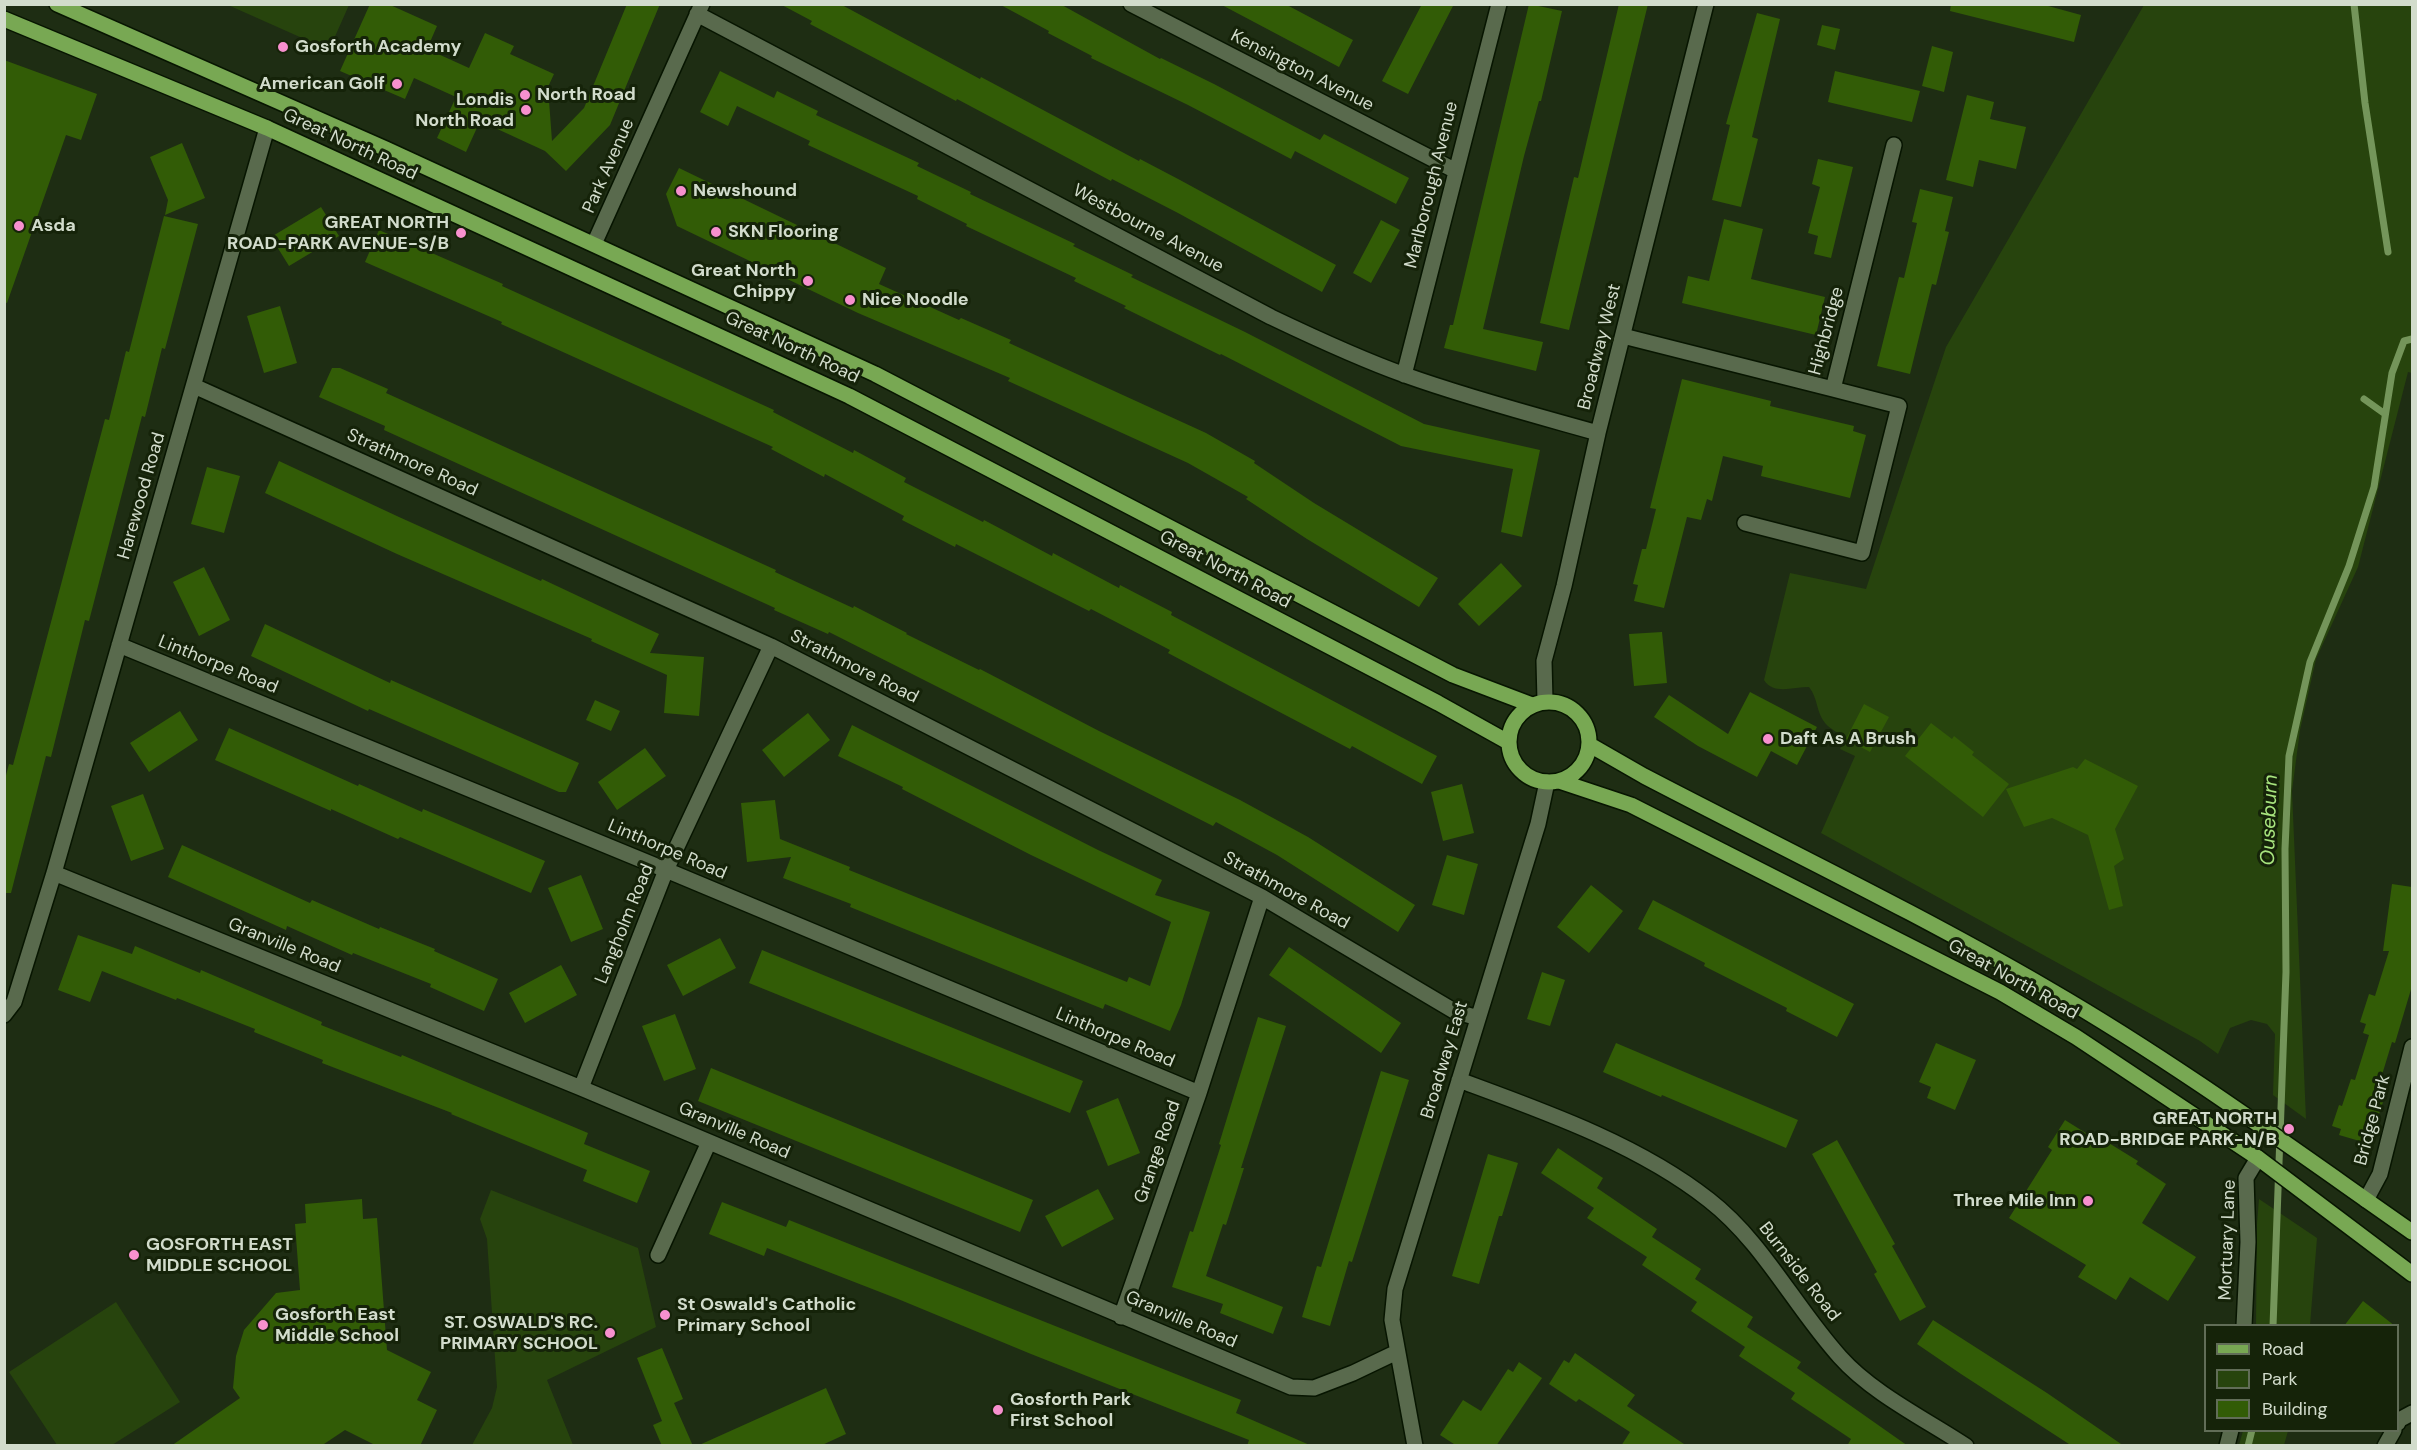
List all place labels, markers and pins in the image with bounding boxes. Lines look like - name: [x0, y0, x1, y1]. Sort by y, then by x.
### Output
- place label: Gosforth Academy: [295, 36, 461, 58]
- marker: Gosforth Academy: [276, 40, 290, 54]
- place label: American Golf: [259, 73, 385, 95]
- marker: American Golf: [390, 77, 404, 91]
- place label: North Road: [537, 84, 636, 106]
- marker: North Road: [518, 88, 532, 102]
- place label: Londis North Road: [415, 89, 514, 132]
- marker: Londis North Road: [519, 103, 533, 117]
- place label: Newshound: [693, 180, 797, 202]
- marker: Newshound: [674, 184, 688, 198]
- place label: GREAT NORTH ROAD-PARK AVENUE-S/B: [227, 212, 449, 254]
- place label: Asda: [31, 215, 76, 237]
- marker: Asda: [12, 219, 26, 233]
- place label: SKN Flooring: [728, 221, 839, 243]
- marker: SKN Flooring: [709, 225, 723, 239]
- marker: GREAT NORTH ROAD-PARK AVENUE-S/B: [454, 226, 468, 240]
- place label: Great North Chippy: [691, 260, 796, 302]
- marker: Great North Chippy: [801, 274, 815, 288]
- place label: Nice Noodle: [862, 289, 969, 311]
- marker: Nice Noodle: [843, 293, 857, 307]
- place label: Daft As A Brush: [1780, 728, 1916, 750]
- marker: Daft As A Brush: [1761, 732, 1775, 746]
- place label: GREAT NORTH ROAD-BRIDGE PARK-N/B: [2059, 1108, 2277, 1150]
- marker: GREAT NORTH ROAD-BRIDGE PARK-N/B: [2282, 1122, 2296, 1136]
- place label: Three Mile Inn: [1953, 1190, 2076, 1212]
- marker: Three Mile Inn: [2081, 1194, 2095, 1208]
- place label: GOSFORTH EAST MIDDLE SCHOOL: [146, 1234, 293, 1276]
- marker: GOSFORTH EAST MIDDLE SCHOOL: [127, 1248, 141, 1262]
- place label: St Oswald's Catholic Primary School: [677, 1294, 856, 1336]
- place label: Gosforth East Middle School: [275, 1304, 399, 1346]
- marker: St Oswald's Catholic Primary School: [658, 1308, 672, 1322]
- place label: ST. OSWALD'S RC. PRIMARY SCHOOL: [440, 1312, 598, 1354]
- marker: Gosforth East Middle School: [256, 1318, 270, 1332]
- marker: ST. OSWALD'S RC. PRIMARY SCHOOL: [603, 1326, 617, 1340]
- place label: Gosforth Park First School: [1010, 1389, 1131, 1432]
- marker: Gosforth Park First School: [991, 1403, 1005, 1417]

